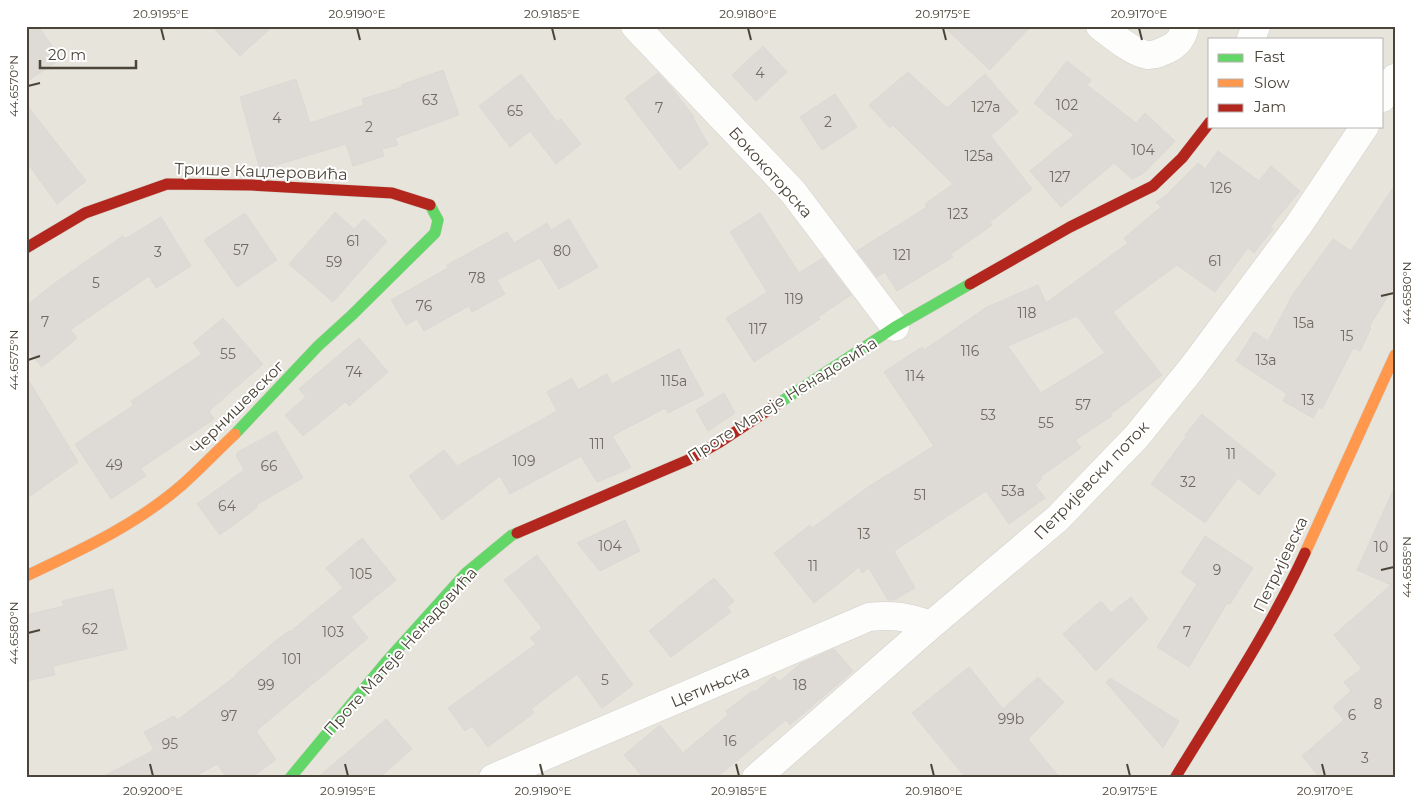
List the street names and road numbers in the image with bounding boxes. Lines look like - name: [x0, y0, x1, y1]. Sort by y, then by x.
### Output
- street label: Бококоторска: [725, 123, 816, 222]
- street label: Трише Кацлеровића: [174, 159, 348, 184]
- street label: Проте Матеје Ненадовића: [684, 333, 881, 466]
- street label: Чернишевског: [187, 356, 288, 458]
- street label: Петријевски поток: [1030, 417, 1153, 543]
- street label: Петријевска: [1249, 513, 1312, 615]
- street label: Проте Матеје Ненадовића: [320, 563, 481, 739]
- street label: Цетињска: [668, 661, 752, 712]

